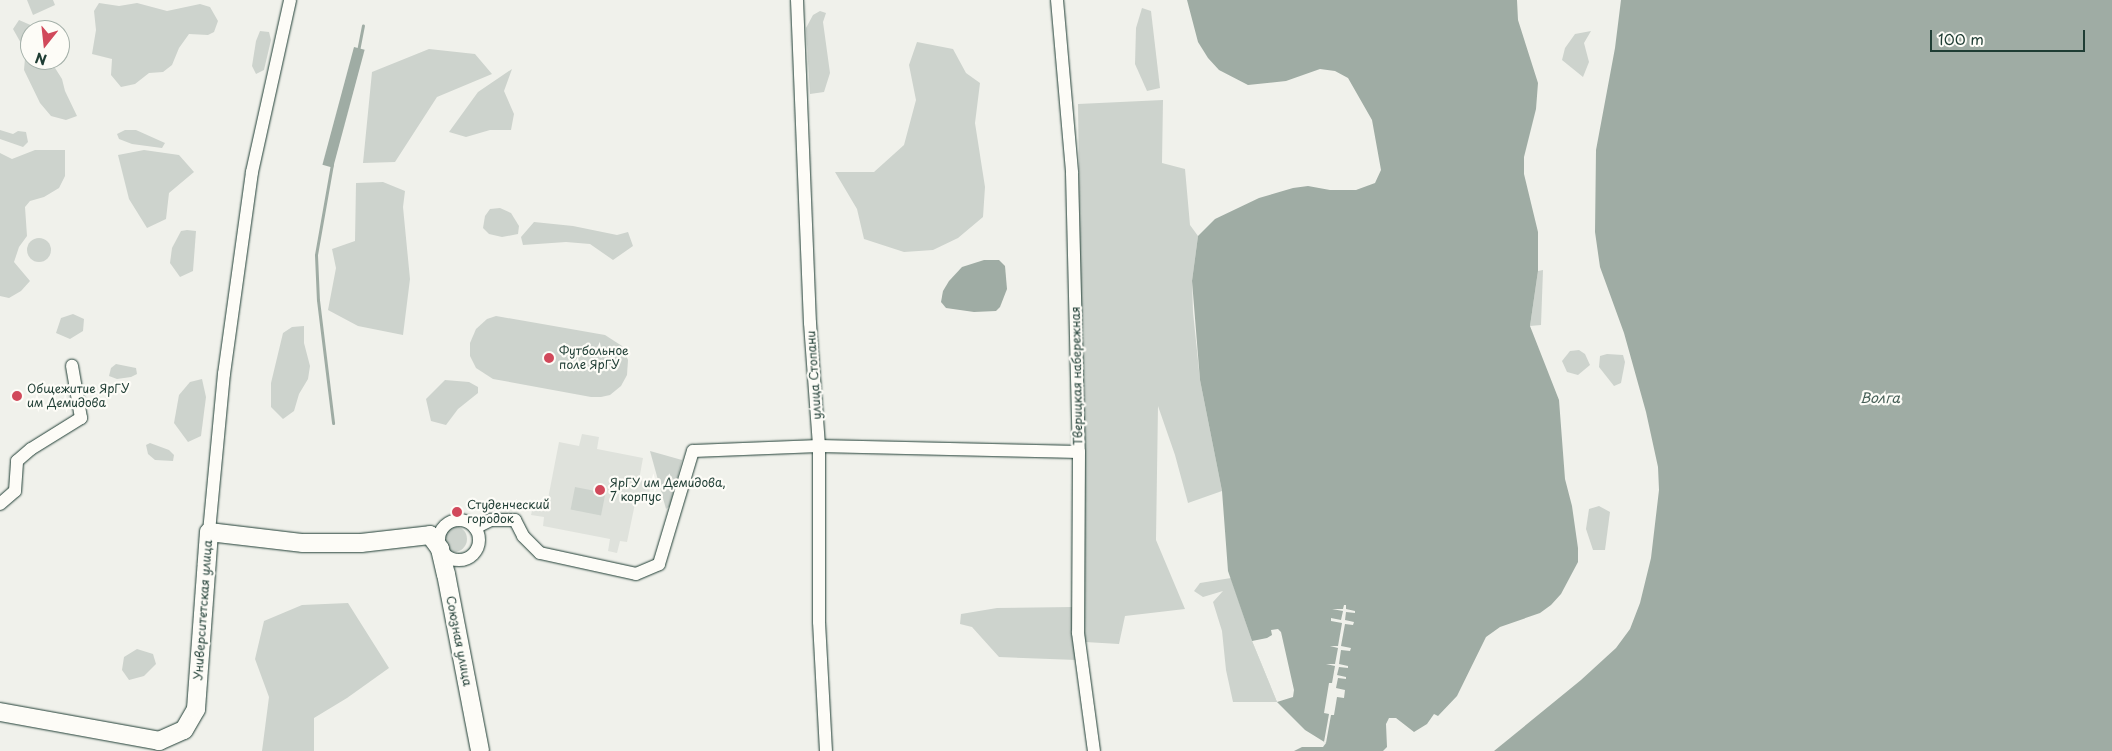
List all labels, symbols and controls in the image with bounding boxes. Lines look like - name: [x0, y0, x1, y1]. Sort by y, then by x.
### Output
- north arrow: [20, 20, 70, 70]
- scale bar: [1932, 20, 2087, 52]
- text: 100 m: [1938, 27, 1984, 50]
- text: N: [33, 47, 49, 71]
- street label: Тверицкая набережная: [1069, 306, 1085, 446]
- street label: улица Стопани: [804, 330, 824, 420]
- place label: Футбольное поле ЯрГУ: [559, 344, 629, 372]
- marker: Футбольное поле ЯрГУ: [543, 352, 555, 364]
- place label: Общежитие ЯрГУ им Демидова: [27, 382, 129, 410]
- marker: Общежитие ЯрГУ им Демидова: [11, 390, 23, 402]
- water label: Волга: [1860, 390, 1900, 406]
- place label: ЯрГУ им Демидова, 7 корпус: [610, 476, 727, 504]
- marker: ЯрГУ им Демидова, 7 корпус: [594, 484, 606, 496]
- place label: Студенческий городок: [467, 498, 550, 526]
- marker: Студенческий городок: [451, 506, 463, 518]
- street label: Университетская улица: [191, 539, 215, 681]
- street label: Союзная улица: [443, 594, 475, 688]

